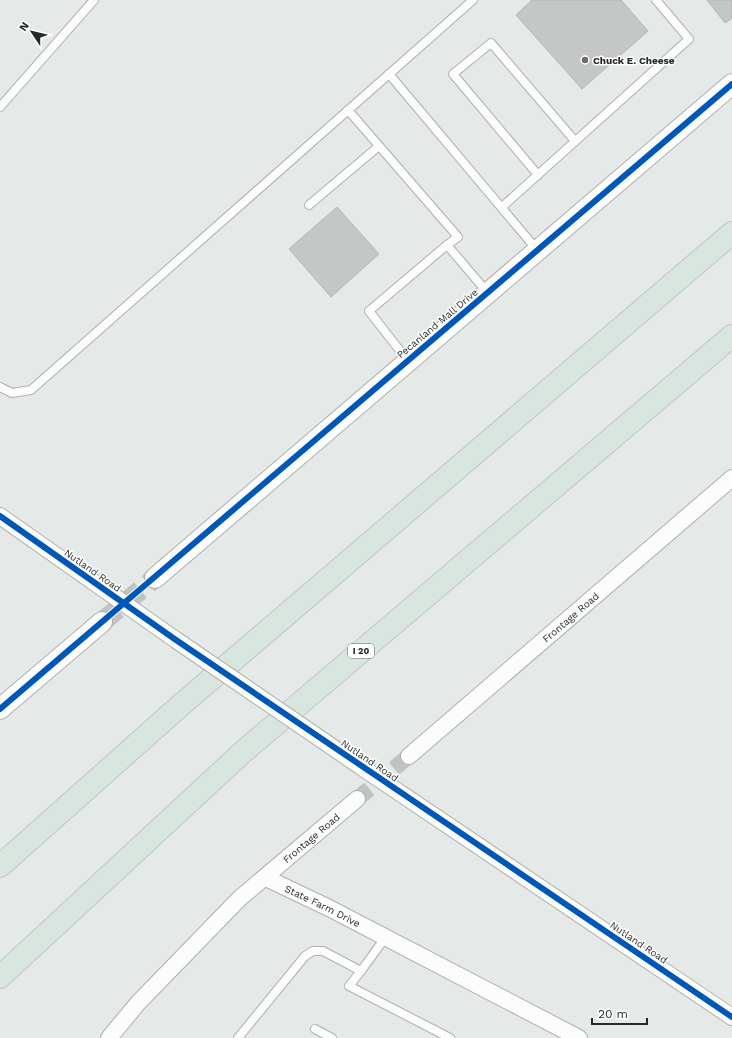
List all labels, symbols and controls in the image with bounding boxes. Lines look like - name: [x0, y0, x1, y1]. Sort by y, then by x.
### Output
- north arrow: [12, 12, 52, 52]
- text: N: [17, 19, 32, 34]
- marker: Chuck E. Cheese: [580, 55, 590, 65]
- place label: Chuck E. Cheese: [593, 55, 675, 66]
- street label: Pecanland Mall Drive: [395, 286, 480, 360]
- street label: Nutland Road: [62, 547, 123, 594]
- street label: Frontage Road: [540, 590, 601, 645]
- road number: I 20: [348, 644, 374, 658]
- street label: Nutland Road: [339, 737, 400, 784]
- street label: Frontage Road: [281, 811, 342, 865]
- street label: State Farm Drive: [283, 883, 362, 929]
- street label: Nutland Road: [608, 919, 669, 966]
- scale bar: [592, 1000, 647, 1026]
- text: 20 m: [598, 1007, 628, 1021]

